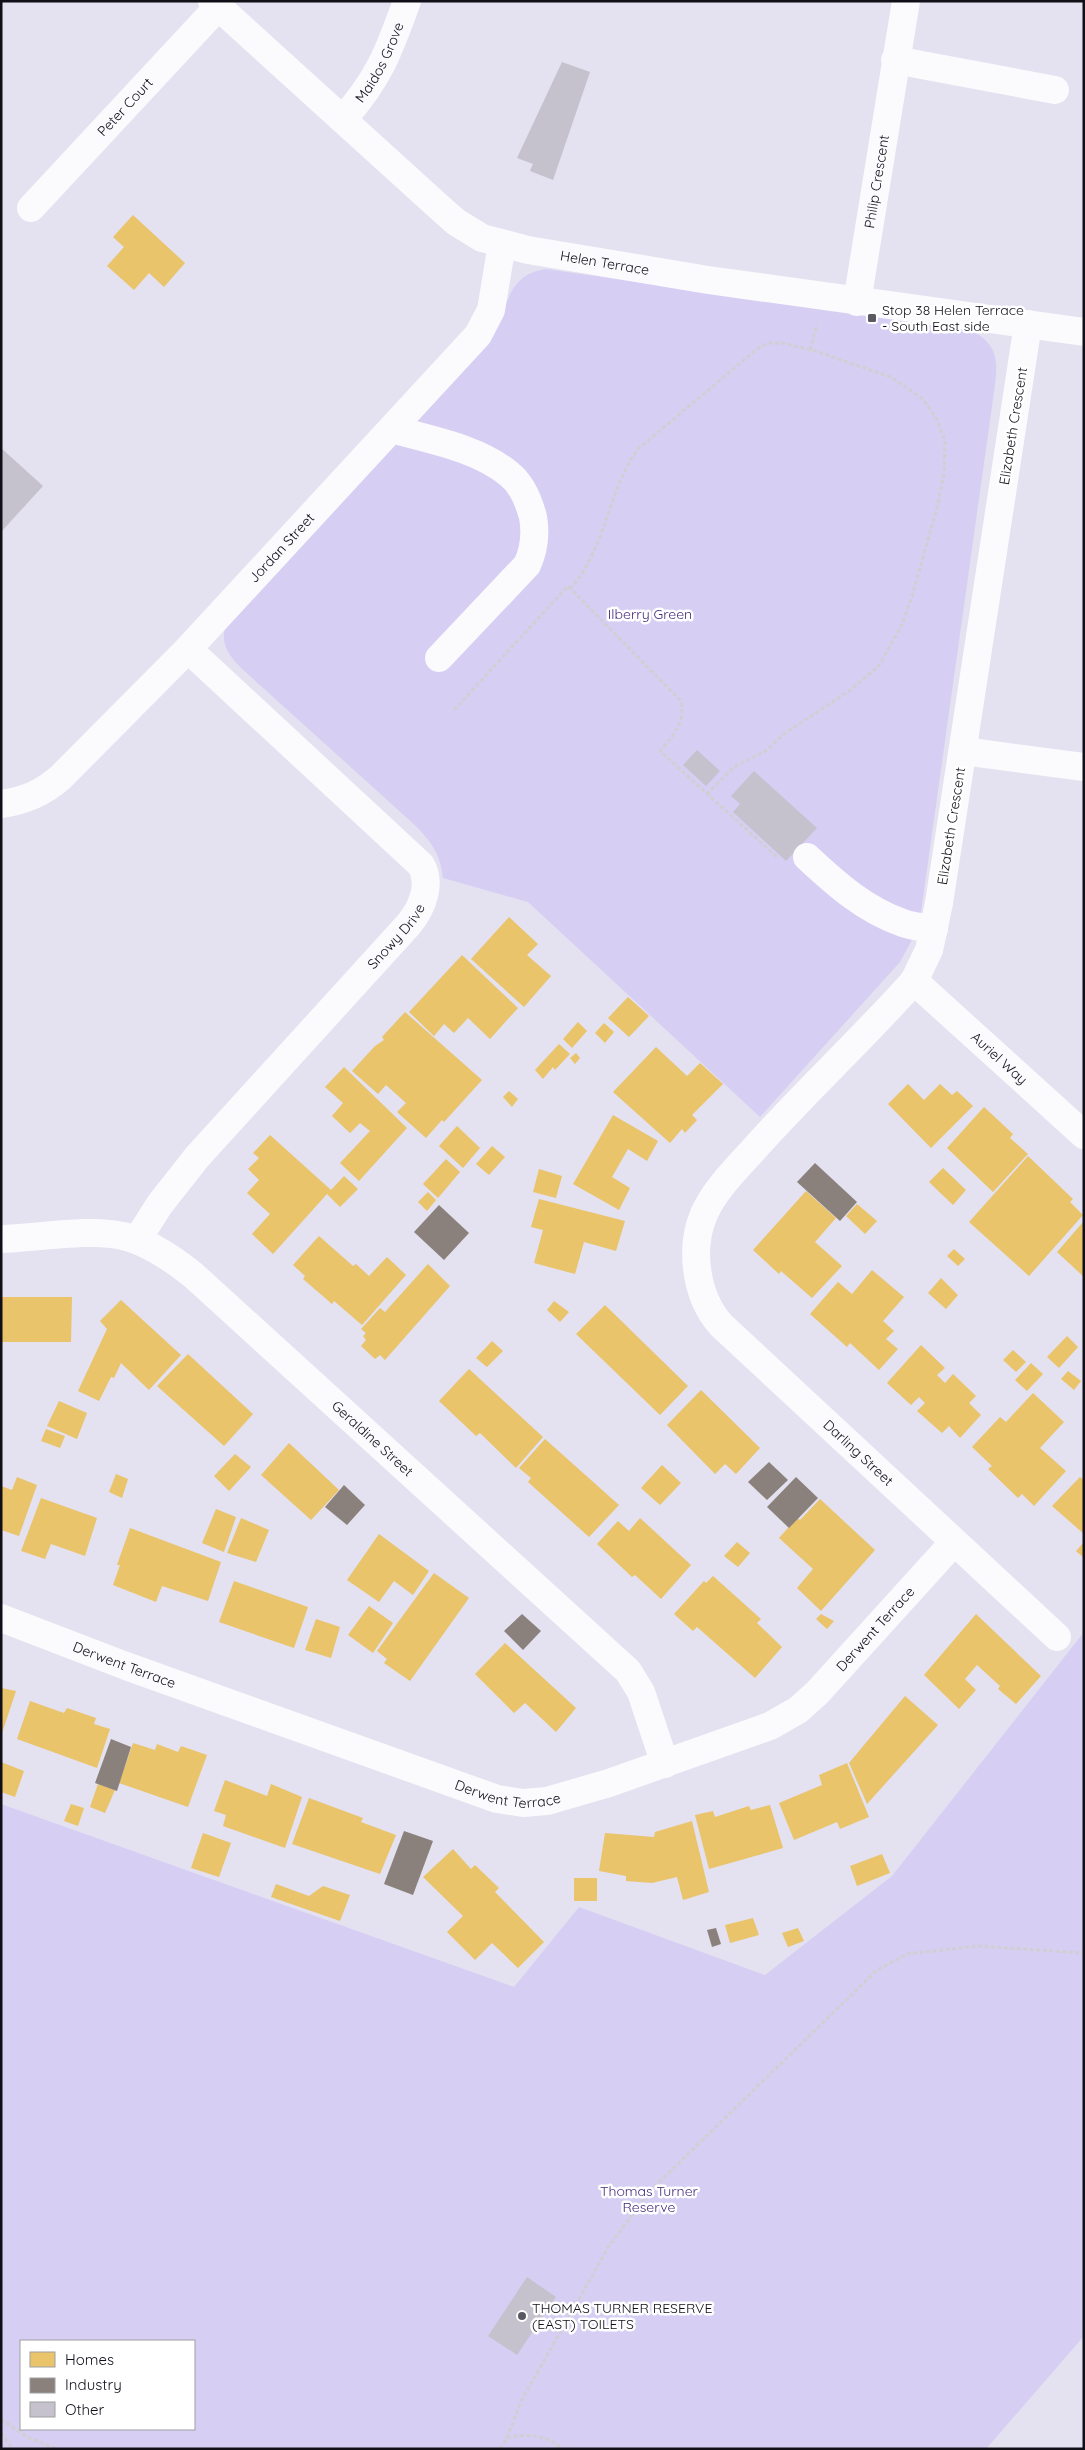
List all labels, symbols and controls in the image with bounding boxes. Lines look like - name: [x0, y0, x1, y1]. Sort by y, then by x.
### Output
- street label: Maidos Grove: [351, 19, 408, 106]
- street label: Peter Court: [93, 74, 157, 140]
- street label: Philip Crescent: [860, 133, 893, 230]
- street label: Helen Terrace: [559, 247, 651, 279]
- place label: Stop 38 Helen Terrace - South East side: [882, 301, 1024, 335]
- marker: Stop 38 Helen Terrace - South East side: [866, 312, 878, 324]
- street label: Elizabeth Crescent: [995, 366, 1031, 486]
- street label: Jordan Street: [245, 509, 318, 586]
- park label: Ilberry Green: [608, 605, 692, 623]
- street label: Elizabeth Crescent: [933, 766, 969, 886]
- street label: Snowy Drive: [363, 901, 429, 973]
- street label: Auriel Way: [967, 1028, 1031, 1088]
- street label: Geraldine Street: [328, 1397, 417, 1480]
- street label: Darling Street: [820, 1416, 897, 1490]
- street label: Derwent Terrace: [832, 1583, 918, 1675]
- street label: Derwent Terrace: [70, 1638, 178, 1692]
- street label: Derwent Terrace: [452, 1776, 563, 1812]
- park label: Thomas Turner Reserve: [600, 2182, 699, 2216]
- place label: THOMAS TURNER RESERVE (EAST) TOILETS: [532, 2299, 712, 2333]
- marker: THOMAS TURNER RESERVE (EAST) TOILETS: [516, 2310, 528, 2322]
- legend: [20, 2340, 195, 2430]
- text: Homes: [65, 2350, 114, 2369]
- text: Industry: [65, 2375, 122, 2394]
- text: Other: [65, 2400, 105, 2419]

